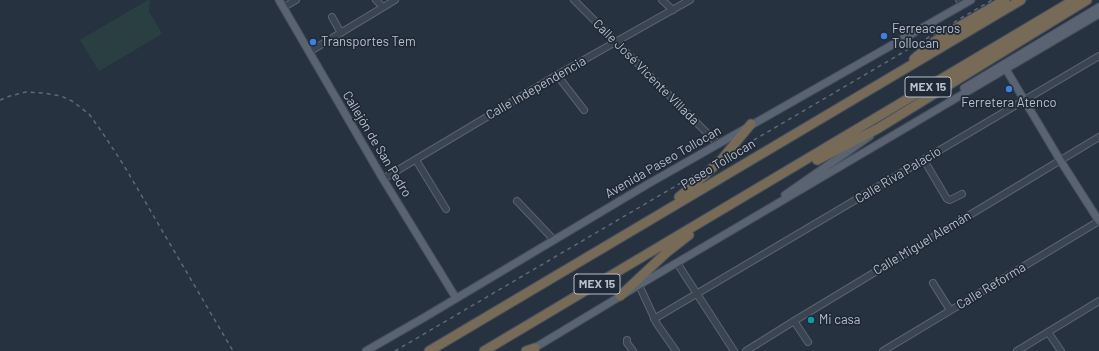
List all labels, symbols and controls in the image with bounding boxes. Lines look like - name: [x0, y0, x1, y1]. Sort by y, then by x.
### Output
- street label: Calle José Vicente Villada: [590, 16, 702, 128]
- place label: Ferreaceros Tollocan: [892, 21, 960, 52]
- marker: Ferreaceros Tollocan: [879, 31, 889, 41]
- place label: Transportes Tem: [321, 34, 416, 50]
- marker: Transportes Tem: [308, 37, 318, 47]
- street label: Calle Independencia: [483, 53, 589, 123]
- road number: MEX 15: [905, 77, 951, 97]
- marker: Ferretera Atenco: [1004, 84, 1014, 94]
- street label: Callejón de San Pedro: [339, 88, 415, 200]
- place label: Ferretera Atenco: [961, 95, 1057, 111]
- street label: Avenida Paseo Tollocan: [602, 122, 724, 202]
- street label: Paseo Tollocan: [678, 136, 758, 192]
- street label: Calle Riva Palacio: [852, 143, 944, 207]
- street label: Calle Miguel Alemán: [870, 208, 974, 278]
- street label: Calle Reforma: [954, 259, 1028, 313]
- road number: MEX 15: [574, 274, 620, 294]
- place label: Mi casa: [819, 312, 861, 328]
- marker: Mi casa: [806, 315, 816, 325]

